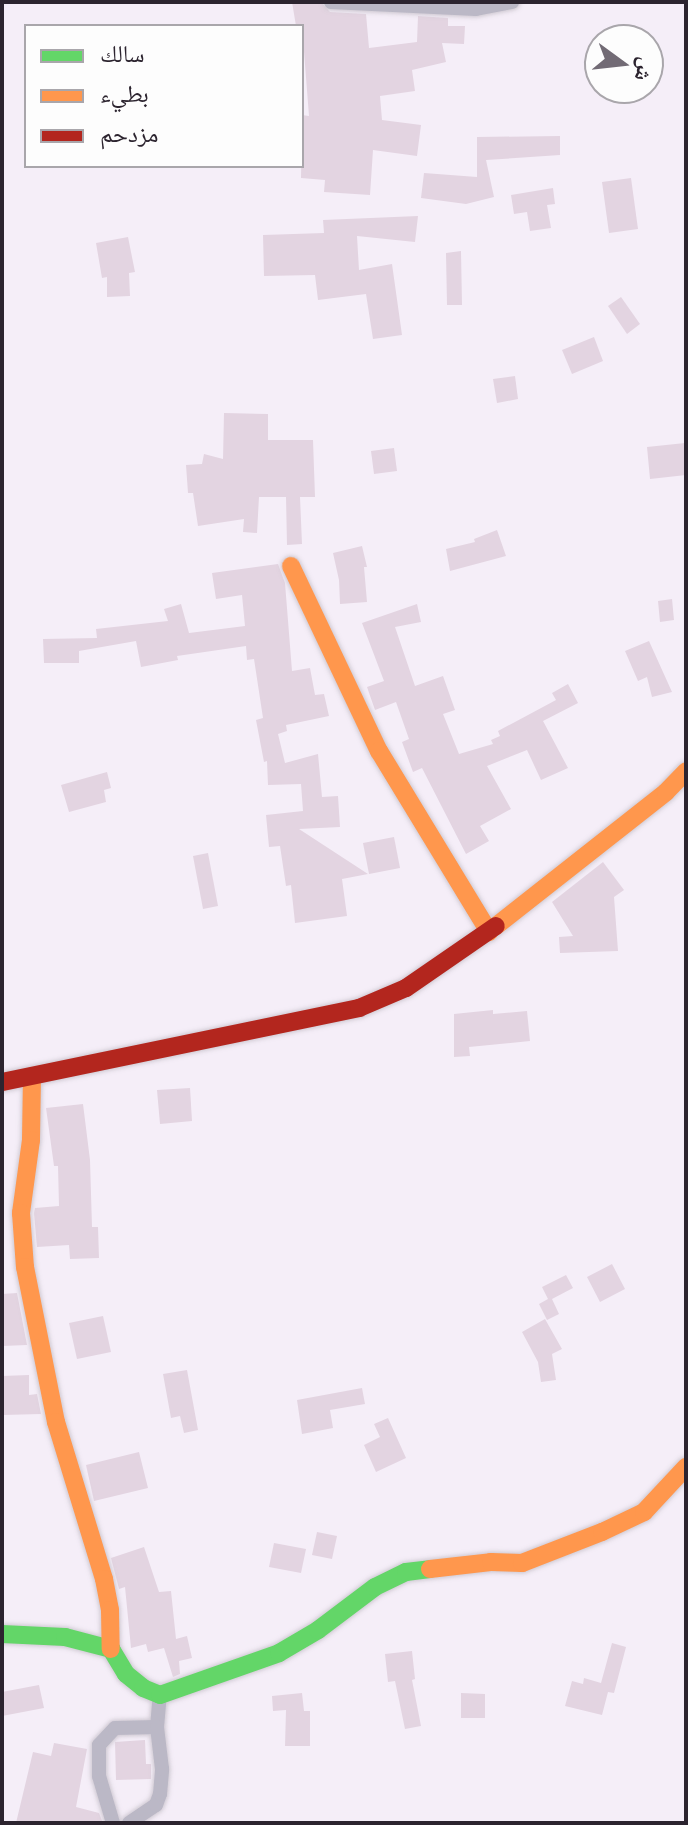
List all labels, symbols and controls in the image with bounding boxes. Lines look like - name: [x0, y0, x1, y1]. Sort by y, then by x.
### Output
- legend: [24, 24, 304, 168]
- north arrow: [584, 24, 664, 104]
- text: سالك: [100, 38, 145, 68]
- text: ش: [629, 55, 662, 85]
- text: بطيء: [100, 78, 149, 108]
- text: مزدحم: [100, 118, 159, 148]

